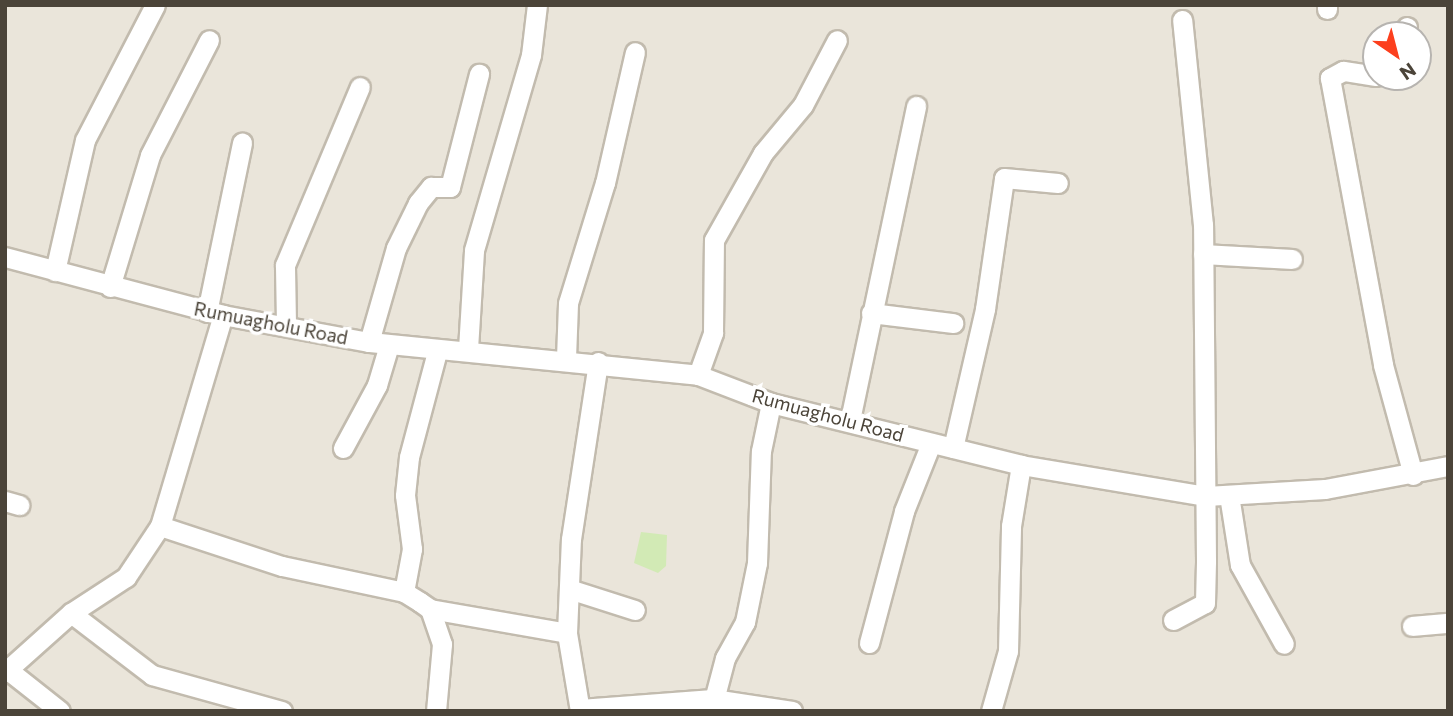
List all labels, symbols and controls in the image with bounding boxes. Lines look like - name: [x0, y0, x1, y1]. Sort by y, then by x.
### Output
- north arrow: [1362, 21, 1432, 91]
- text: N: [1396, 58, 1421, 85]
- street label: Rumuagholu Road: [192, 297, 350, 349]
- street label: Rumuagholu Road: [750, 384, 906, 446]

